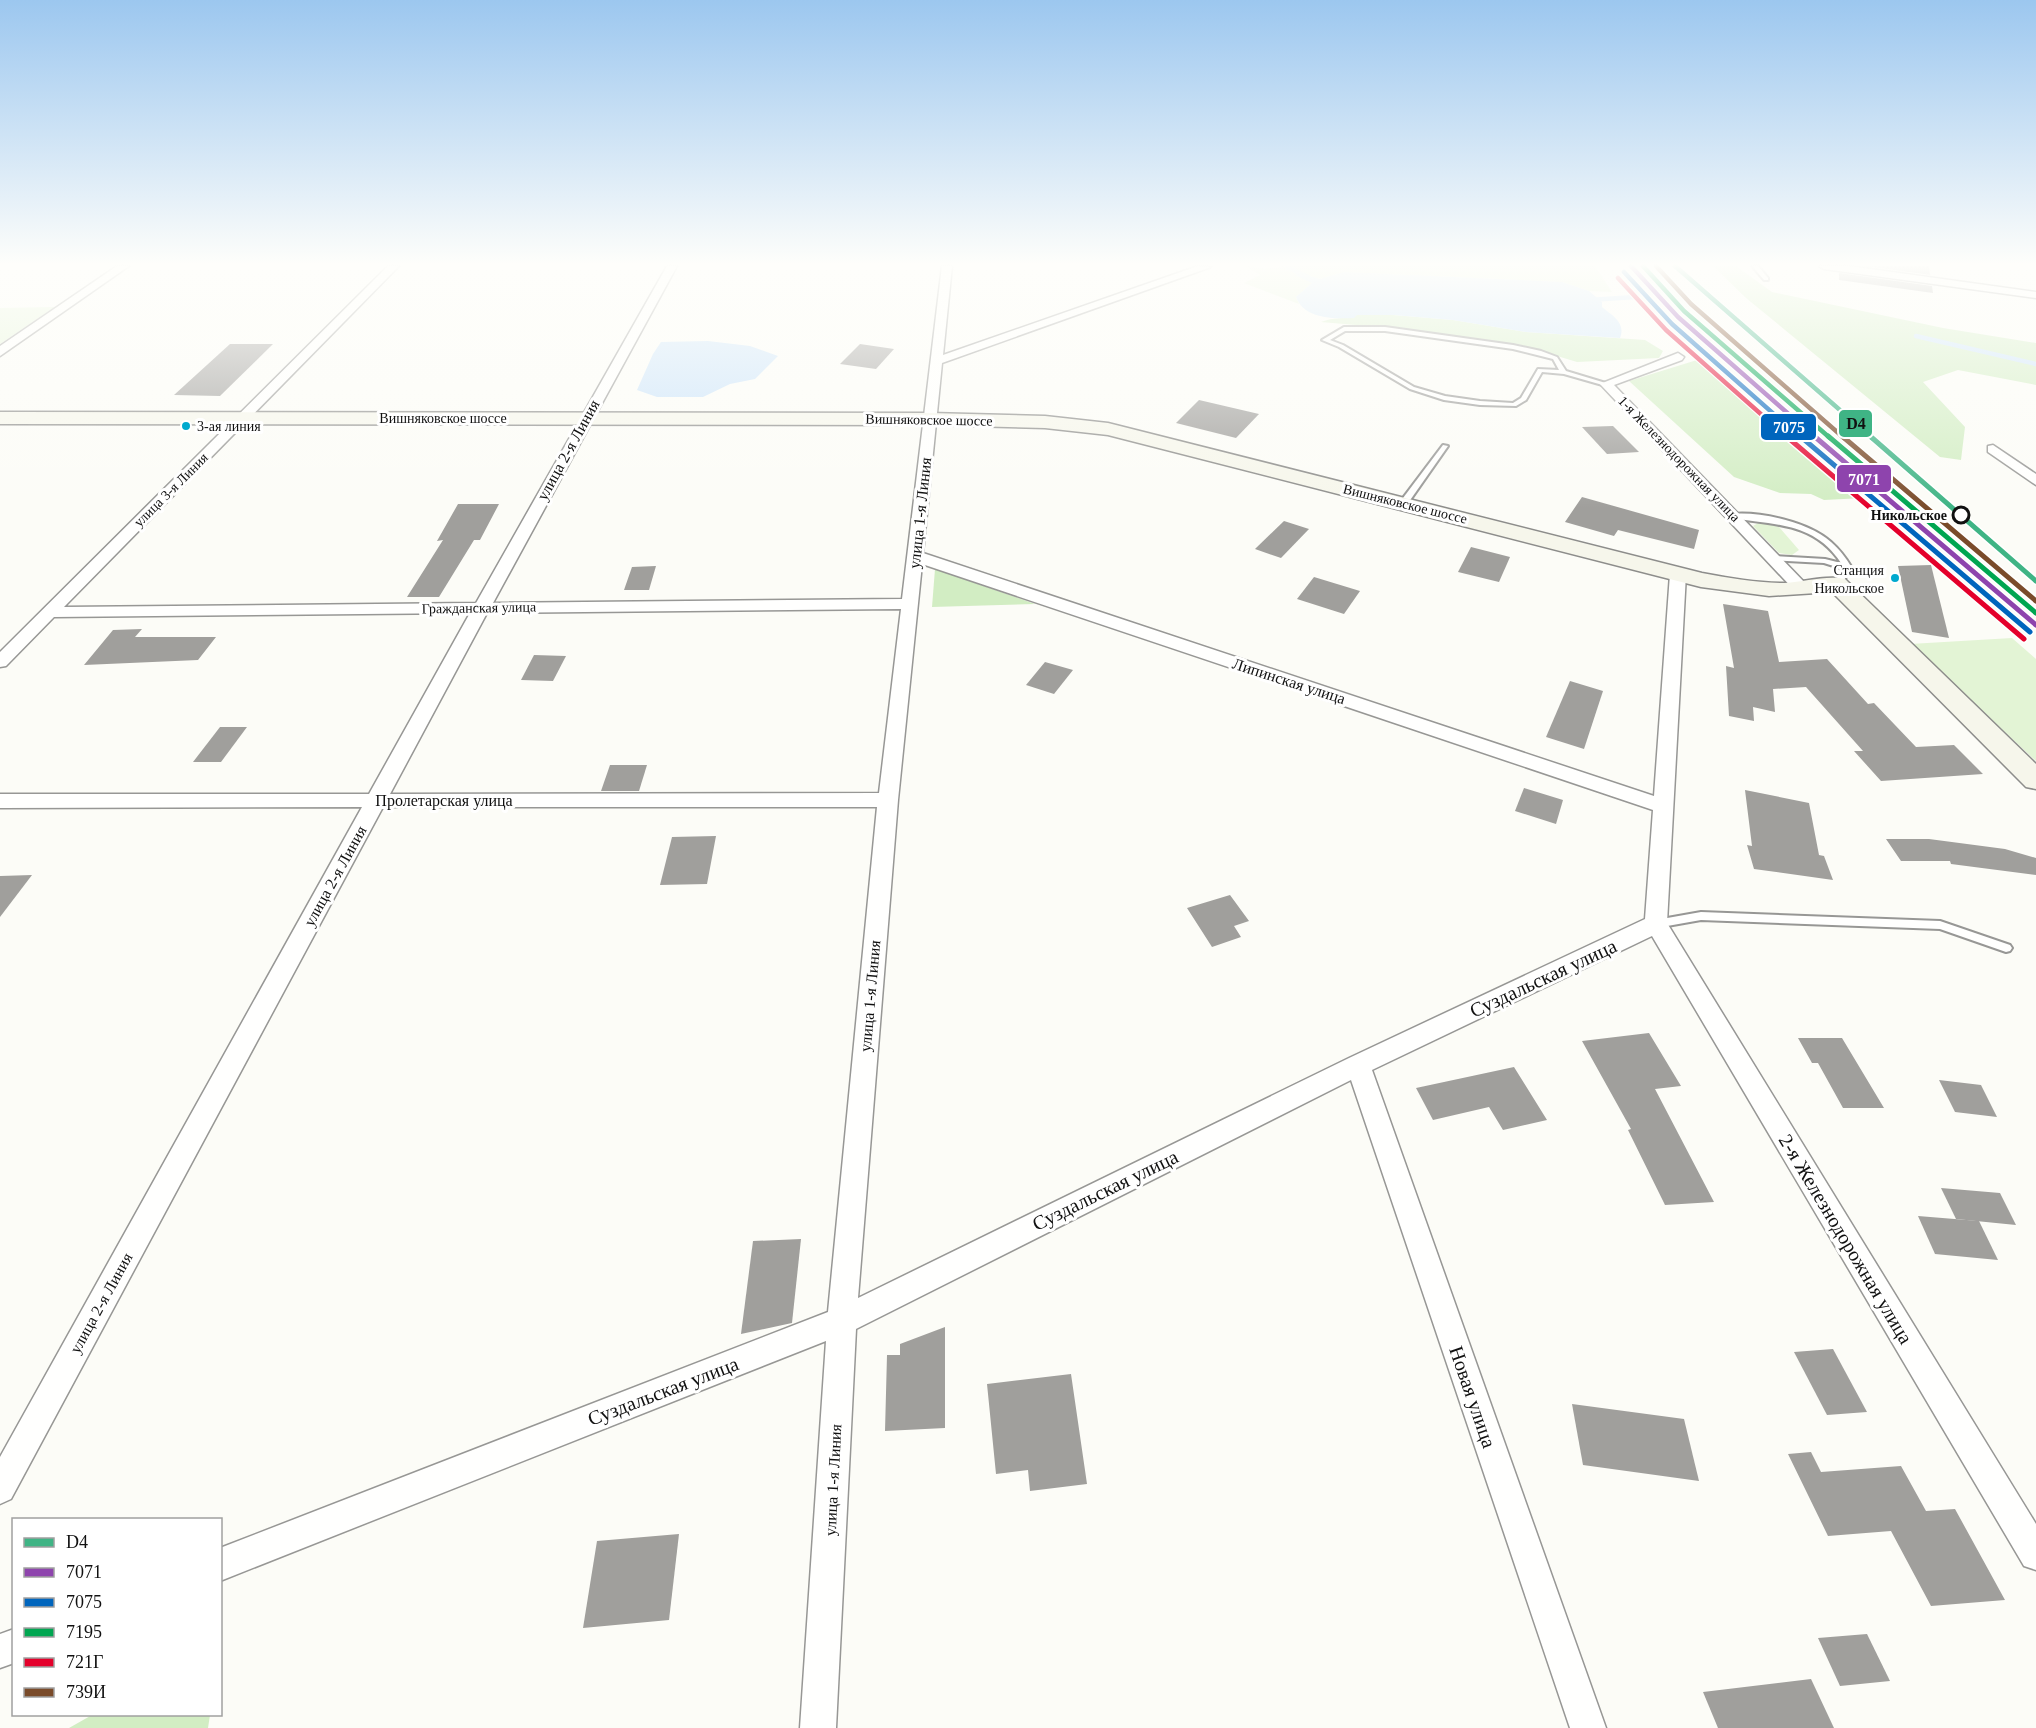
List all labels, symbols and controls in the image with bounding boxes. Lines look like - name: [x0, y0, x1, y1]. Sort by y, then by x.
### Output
- street label: 1-я Железнодорожная улица: [1615, 393, 1743, 525]
- street label: улица 2-я Линия: [533, 396, 604, 504]
- line badge: D4: [1838, 409, 1873, 438]
- street label: Вишняковское шоссе: [379, 411, 507, 426]
- street label: Вишняковское шоссе: [865, 411, 993, 429]
- line badge: 7075: [1760, 413, 1817, 441]
- text: D4: [1846, 415, 1866, 432]
- place label: 3-ая линия: [197, 419, 261, 434]
- text: 7075: [1773, 419, 1805, 436]
- marker: 3-ая линия: [180, 420, 192, 432]
- street label: улица 3-я Линия: [131, 450, 211, 530]
- street label: улица 1-я Линия: [906, 456, 935, 570]
- line badge: 7071: [1836, 464, 1892, 493]
- text: 7071: [1848, 471, 1880, 488]
- street label: Вишняковское шоссе: [1341, 481, 1469, 527]
- marker: Никольское: [1952, 506, 1970, 524]
- place label: Никольское: [1871, 508, 1947, 523]
- place label: Станция Никольское: [1814, 563, 1885, 596]
- marker: Станция Никольское: [1889, 572, 1901, 584]
- street label: Гражданская улица: [422, 599, 537, 616]
- street label: Липинская улица: [1230, 655, 1348, 708]
- street label: Пролетарская улица: [375, 792, 513, 810]
- street label: улица 2-я Линия: [300, 822, 371, 930]
- street label: Суздальская улица: [1466, 934, 1620, 1023]
- street label: улица 1-я Линия: [857, 939, 884, 1053]
- street label: 2-я Железнодорожная улица: [1774, 1130, 1917, 1348]
- street label: Суздальская улица: [1029, 1145, 1182, 1236]
- street label: улица 2-я Линия: [66, 1249, 137, 1357]
- street label: Новая улица: [1444, 1343, 1501, 1451]
- street label: Суздальская улица: [585, 1352, 742, 1431]
- street label: улица 1-я Линия: [822, 1423, 845, 1536]
- legend: [12, 1518, 222, 1716]
- text: D4: [66, 1532, 88, 1552]
- text: 7071: [66, 1562, 102, 1582]
- text: 7075: [66, 1592, 102, 1612]
- text: 7195: [66, 1622, 102, 1642]
- text: 721Г: [66, 1652, 103, 1672]
- text: 739И: [66, 1682, 106, 1702]

